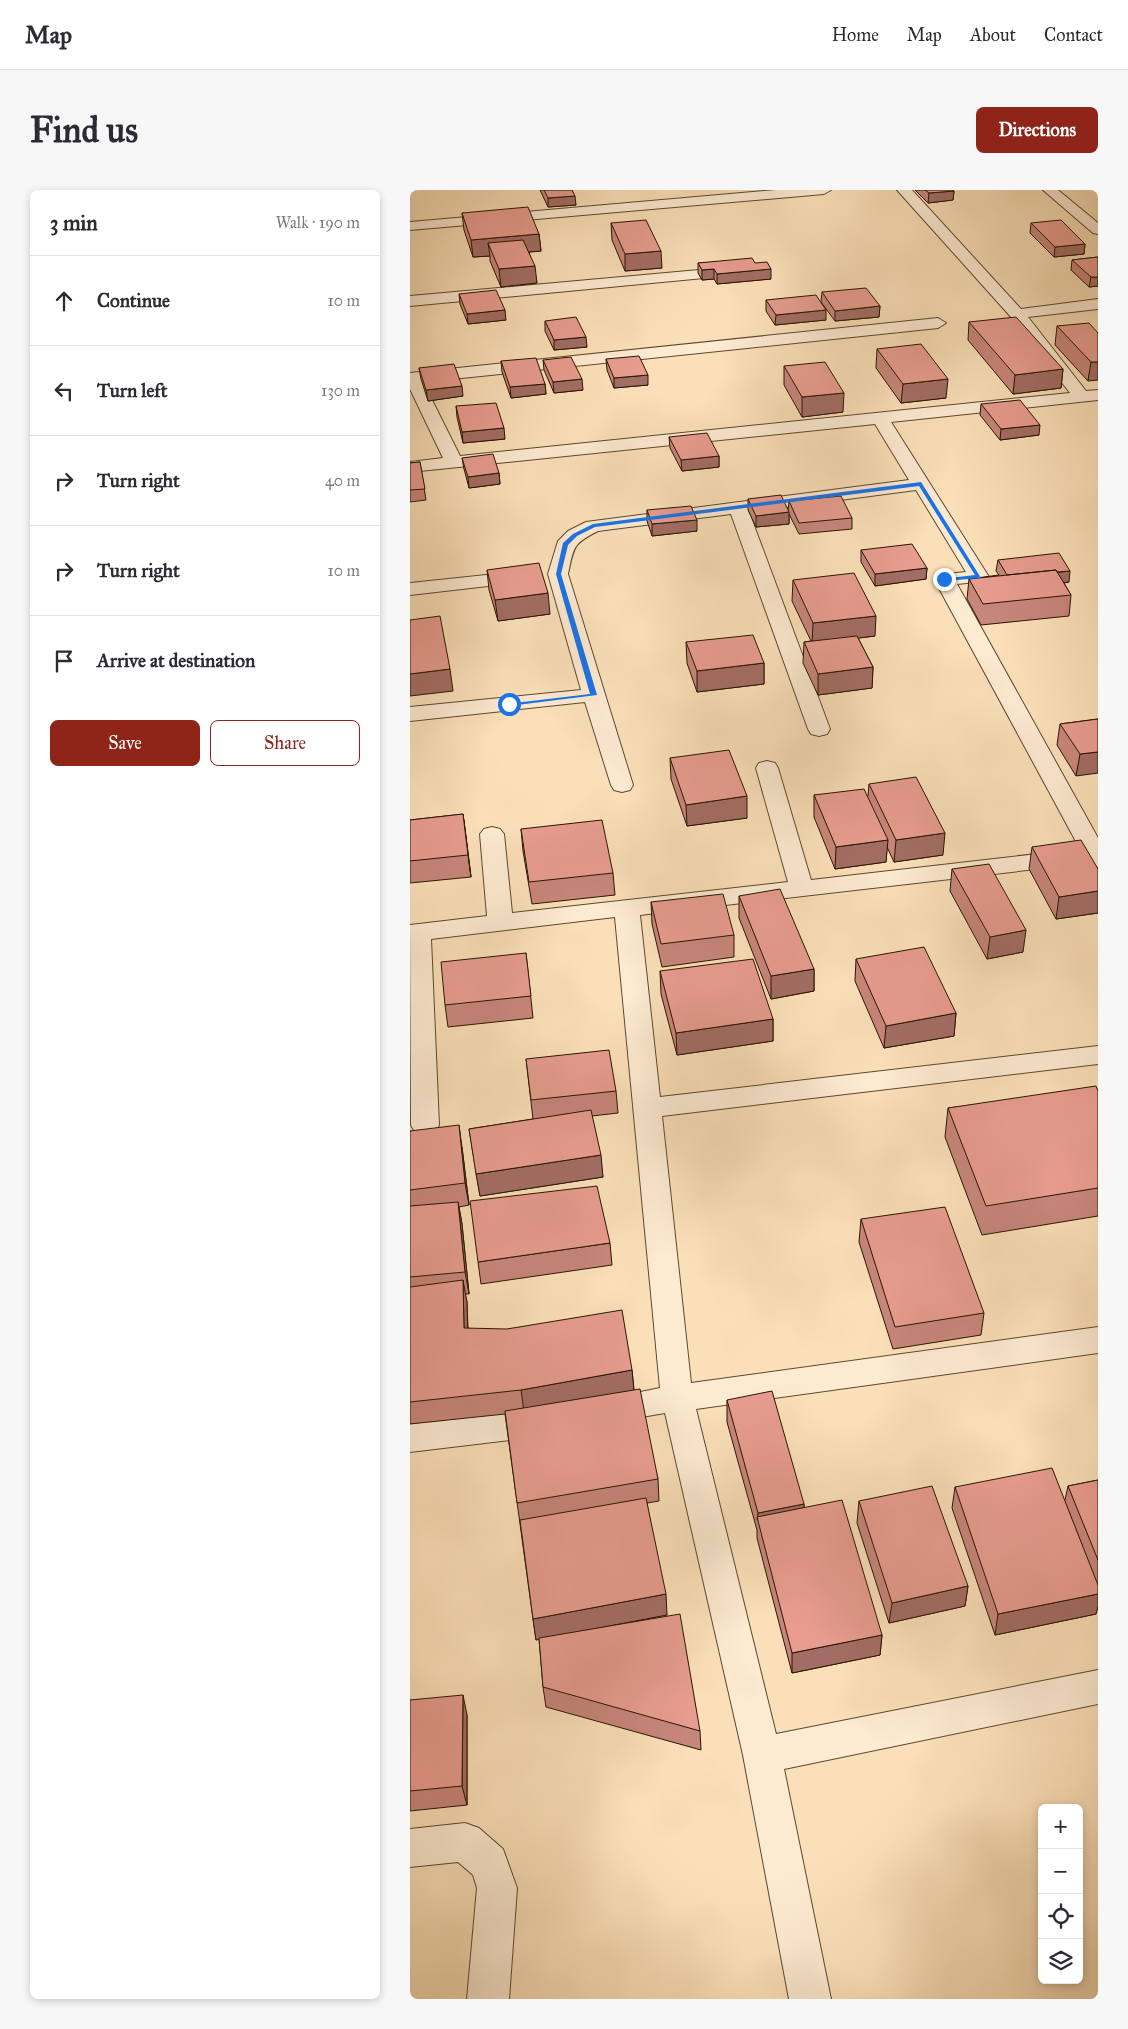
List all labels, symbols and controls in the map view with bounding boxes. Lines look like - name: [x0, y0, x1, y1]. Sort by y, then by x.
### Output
- text: Map: [25, 20, 72, 50]
- text: Home: [832, 24, 879, 46]
- text: Map: [907, 24, 942, 46]
- text: About: [970, 24, 1016, 46]
- text: Contact: [1044, 24, 1103, 46]
- button: Directions: [976, 107, 1098, 153]
- text: Find us: [30, 109, 138, 152]
- text: 3 min: [50, 210, 98, 236]
- text: Walk · 190 m: [276, 213, 360, 232]
- icon: ahead: [50, 287, 78, 315]
- text: Continue: [97, 289, 170, 312]
- text: 10 m: [328, 291, 360, 310]
- icon: left: [50, 377, 78, 405]
- text: Turn left: [97, 379, 167, 402]
- text: 130 m: [321, 381, 360, 400]
- icon: right: [50, 467, 78, 495]
- text: Turn right: [97, 469, 180, 492]
- text: 40 m: [325, 471, 360, 490]
- icon: right: [50, 557, 78, 585]
- text: Turn right: [97, 559, 180, 582]
- text: 10 m: [328, 561, 360, 580]
- route end: [933, 568, 956, 591]
- icon: arrive: [50, 647, 78, 675]
- text: Arrive at destination: [97, 649, 255, 672]
- route start: [498, 693, 521, 716]
- button: Save: [50, 720, 200, 766]
- button: Share: [210, 720, 360, 766]
- map controls: [1038, 1804, 1083, 1984]
- button: +: [1038, 1804, 1083, 1849]
- button: −: [1038, 1849, 1083, 1894]
- button: locate: [1038, 1894, 1083, 1939]
- button: layers: [1038, 1939, 1083, 1984]

